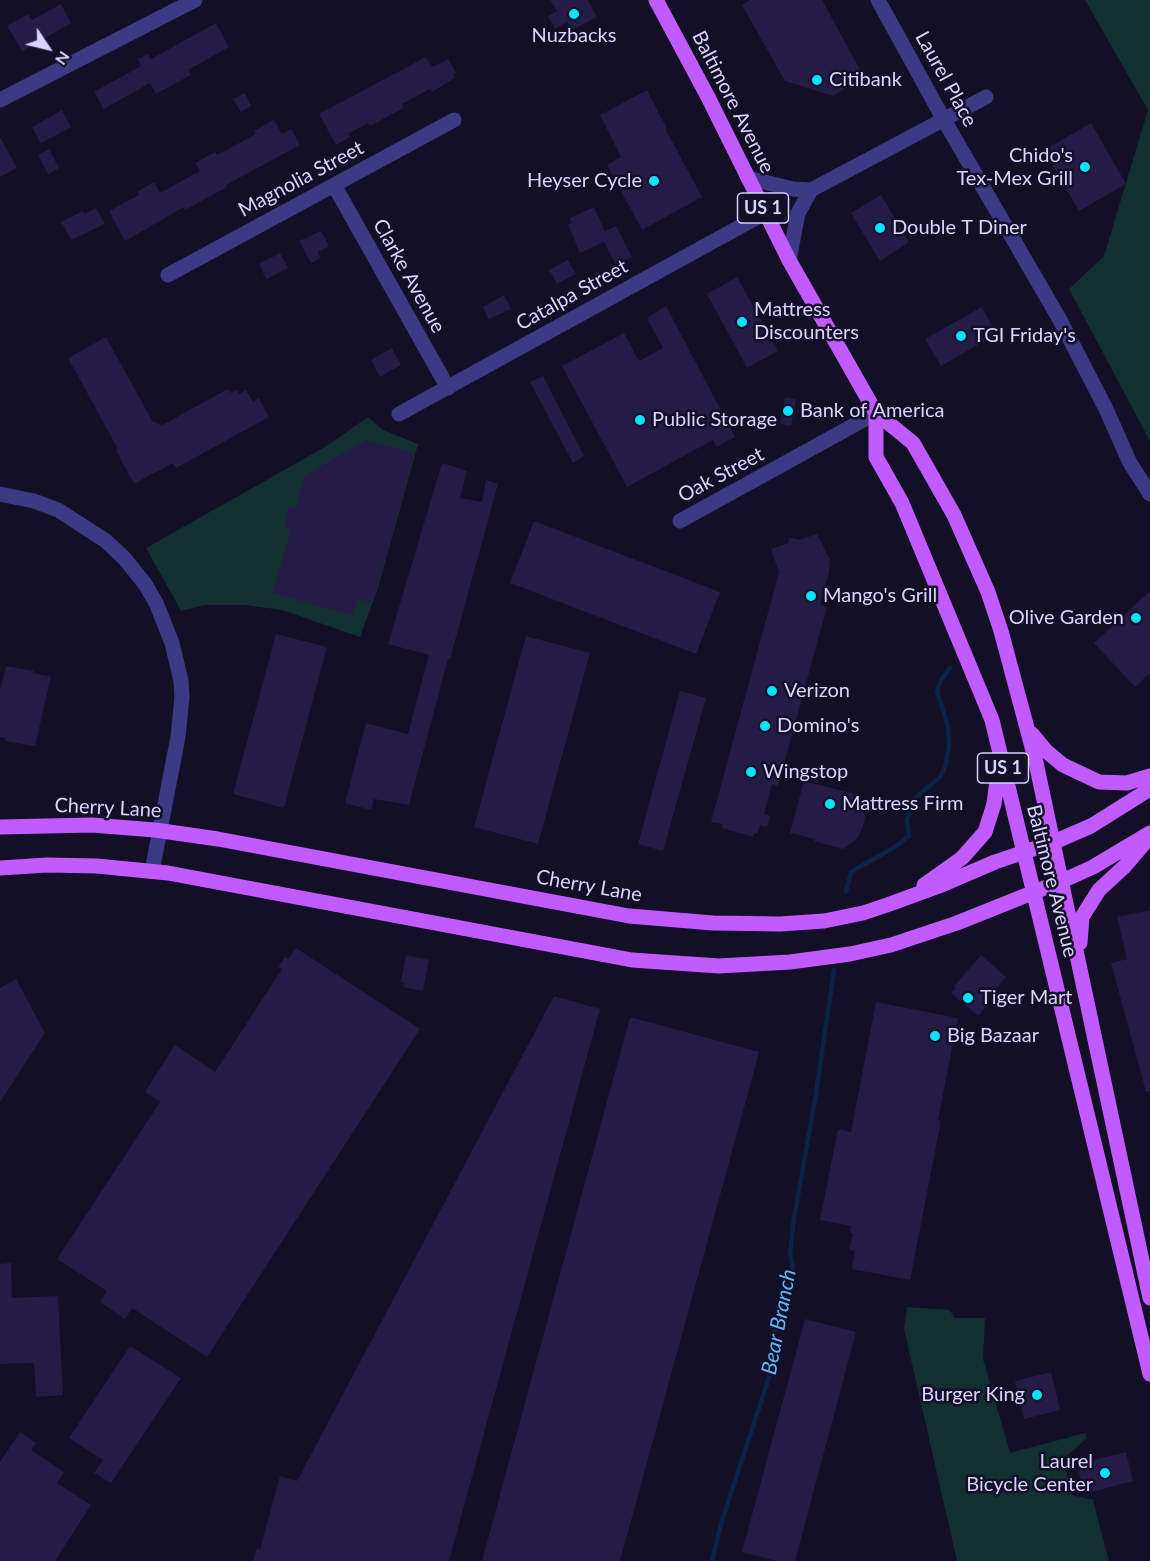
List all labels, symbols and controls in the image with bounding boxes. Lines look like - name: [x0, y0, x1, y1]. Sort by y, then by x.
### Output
- marker: Nuzbacks: [567, 7, 581, 21]
- north arrow: [18, 18, 78, 78]
- place label: Nuzbacks: [532, 24, 616, 48]
- street label: Baltimore Avenue: [687, 27, 779, 177]
- street label: Laurel Place: [910, 27, 982, 131]
- text: N: [52, 48, 74, 69]
- place label: Citibank: [829, 68, 902, 92]
- marker: Citibank: [810, 73, 824, 87]
- street label: Magnolia Street: [234, 136, 368, 222]
- place label: Chido's Tex-Mex Grill: [956, 144, 1073, 191]
- marker: Chido's Tex-Mex Grill: [1078, 160, 1092, 174]
- place label: Heyser Cycle: [527, 169, 642, 193]
- marker: Heyser Cycle: [647, 174, 661, 188]
- road number: US 1: [738, 193, 789, 223]
- street label: Clarke Avenue: [368, 215, 450, 337]
- place label: Double T Diner: [892, 216, 1027, 240]
- marker: Double T Diner: [873, 221, 887, 235]
- street label: Catalpa Street: [512, 254, 632, 336]
- place label: Mattress Discounters: [754, 298, 859, 345]
- marker: Mattress Discounters: [735, 315, 749, 329]
- place label: TGI Friday's: [973, 324, 1076, 348]
- marker: TGI Friday's: [954, 329, 968, 343]
- place label: Bank of America: [800, 399, 944, 423]
- marker: Bank of America: [781, 404, 795, 418]
- place label: Public Storage: [652, 408, 777, 432]
- marker: Public Storage: [633, 413, 647, 427]
- street label: Oak Street: [674, 442, 768, 508]
- place label: Mango's Grill: [823, 584, 937, 608]
- marker: Mango's Grill: [804, 589, 818, 603]
- place label: Olive Garden: [1009, 606, 1124, 630]
- marker: Olive Garden: [1129, 611, 1143, 625]
- place label: Verizon: [784, 679, 850, 703]
- marker: Verizon: [765, 684, 779, 698]
- place label: Domino's: [777, 714, 859, 738]
- marker: Domino's: [758, 719, 772, 733]
- road number: US 1: [978, 753, 1028, 783]
- place label: Wingstop: [763, 760, 848, 784]
- marker: Wingstop: [744, 765, 758, 779]
- place label: Mattress Firm: [842, 792, 963, 816]
- street label: Cherry Lane: [54, 793, 162, 823]
- marker: Mattress Firm: [823, 797, 837, 811]
- street label: Baltimore Avenue: [1021, 802, 1083, 960]
- street label: Cherry Lane: [534, 865, 644, 907]
- place label: Tiger Mart: [980, 986, 1072, 1010]
- marker: Tiger Mart: [961, 991, 975, 1005]
- place label: Big Bazaar: [947, 1024, 1039, 1048]
- marker: Big Bazaar: [928, 1029, 942, 1043]
- water label: Bear Branch: [756, 1267, 802, 1377]
- place label: Burger King: [921, 1383, 1025, 1407]
- marker: Burger King: [1030, 1388, 1044, 1402]
- place label: Laurel Bicycle Center: [966, 1450, 1093, 1497]
- marker: Laurel Bicycle Center: [1098, 1466, 1112, 1480]

